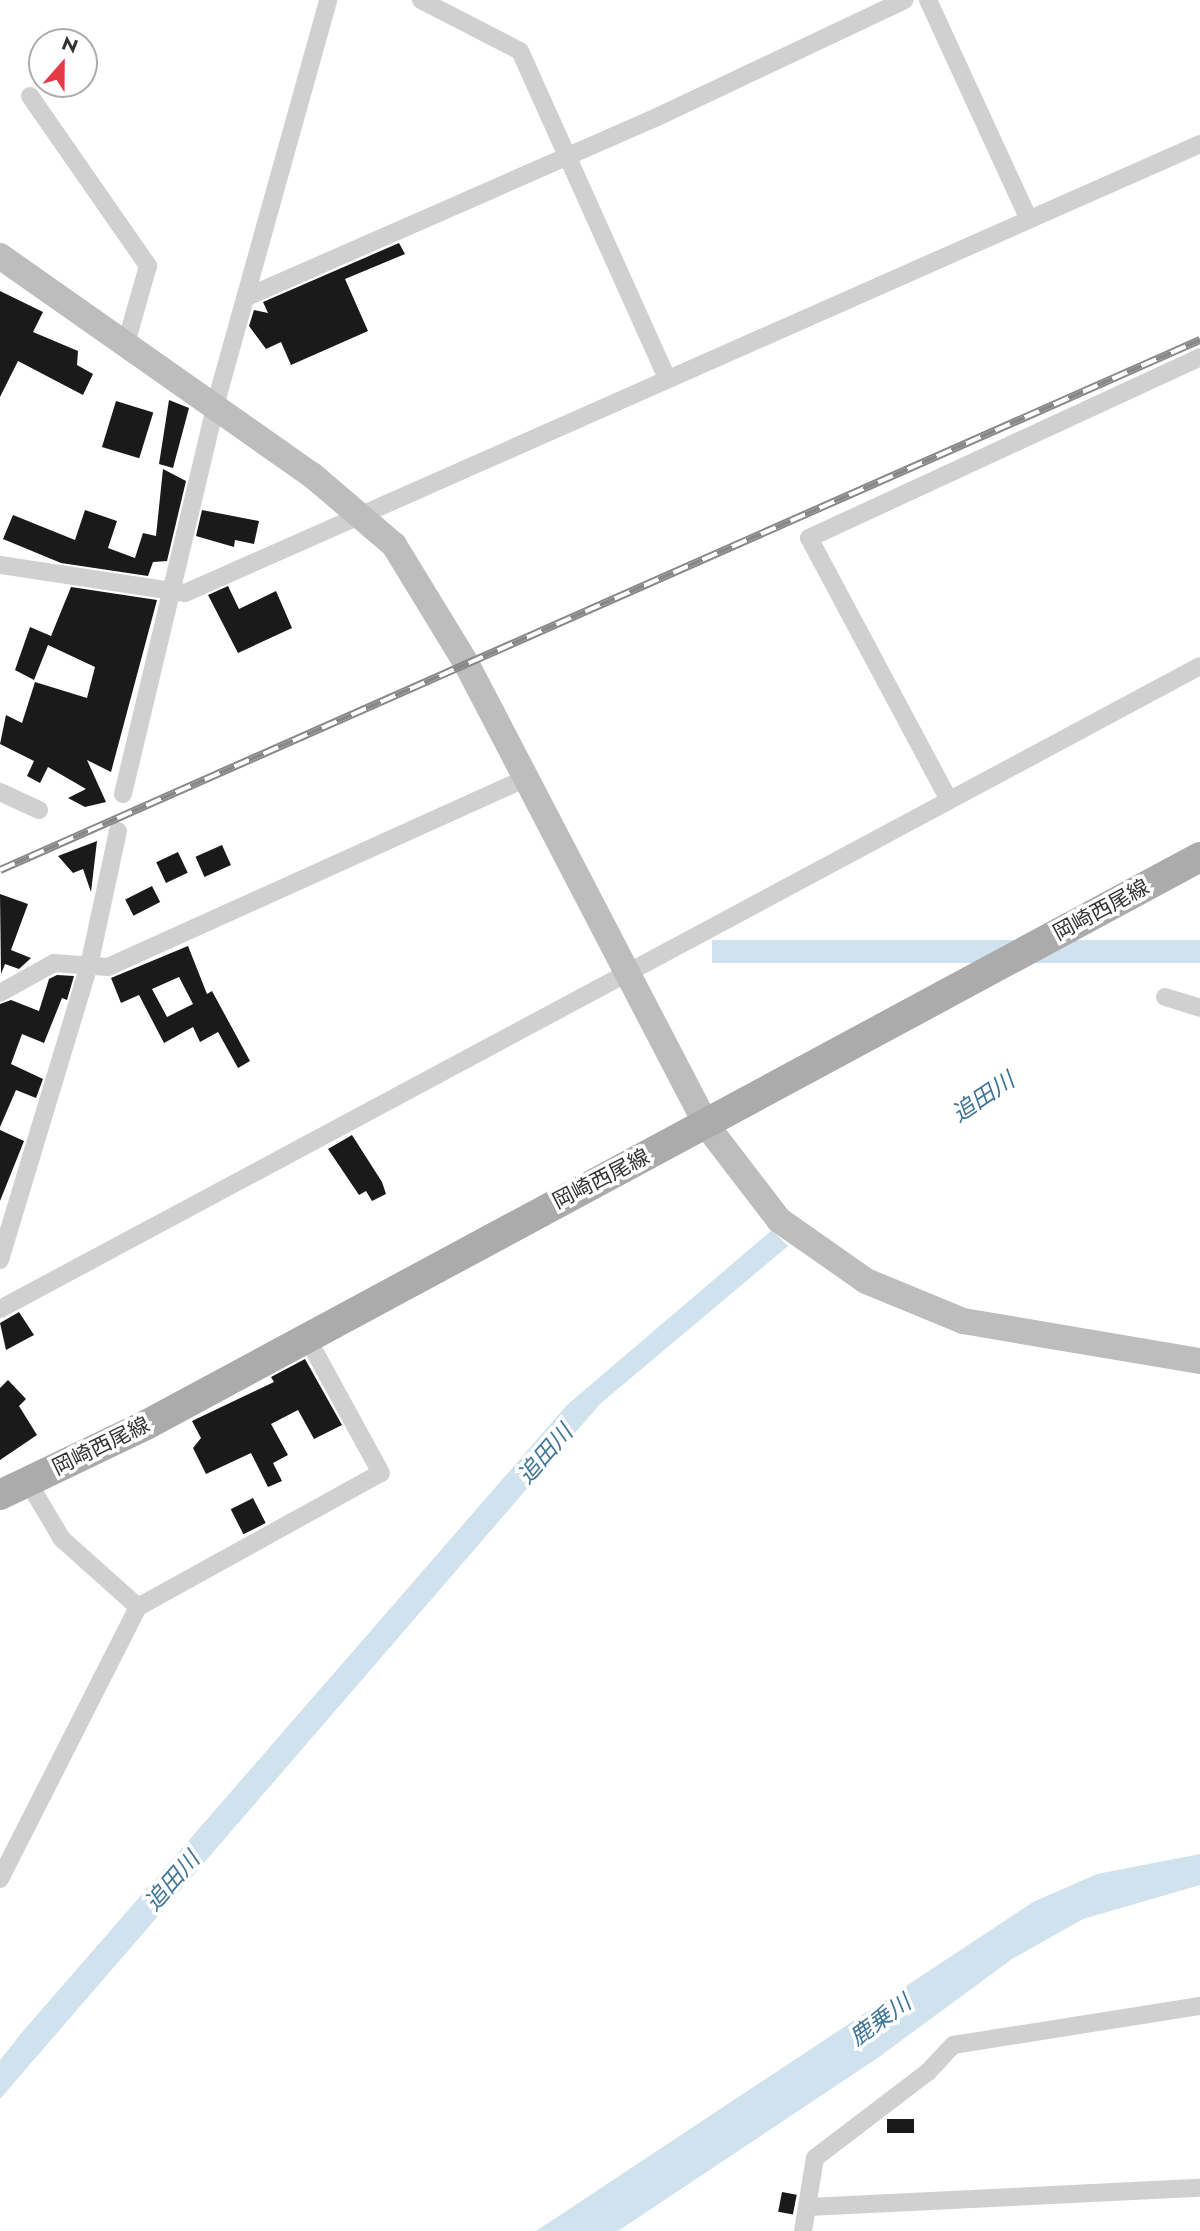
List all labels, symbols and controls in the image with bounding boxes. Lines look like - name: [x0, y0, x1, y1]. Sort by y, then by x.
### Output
- north arrow: [28, 28, 98, 98]
- text: N: [58, 29, 82, 60]
- street label: 岡崎西尾線: [1049, 874, 1153, 946]
- water label: 追田川: [947, 1066, 1019, 1128]
- street label: 岡崎西尾線: [549, 1144, 653, 1214]
- street label: 岡崎西尾線: [48, 1412, 154, 1480]
- water label: 追田川: [512, 1419, 578, 1489]
- water label: 追田川: [139, 1846, 205, 1916]
- water label: 鹿乗川: [844, 1989, 916, 2051]

